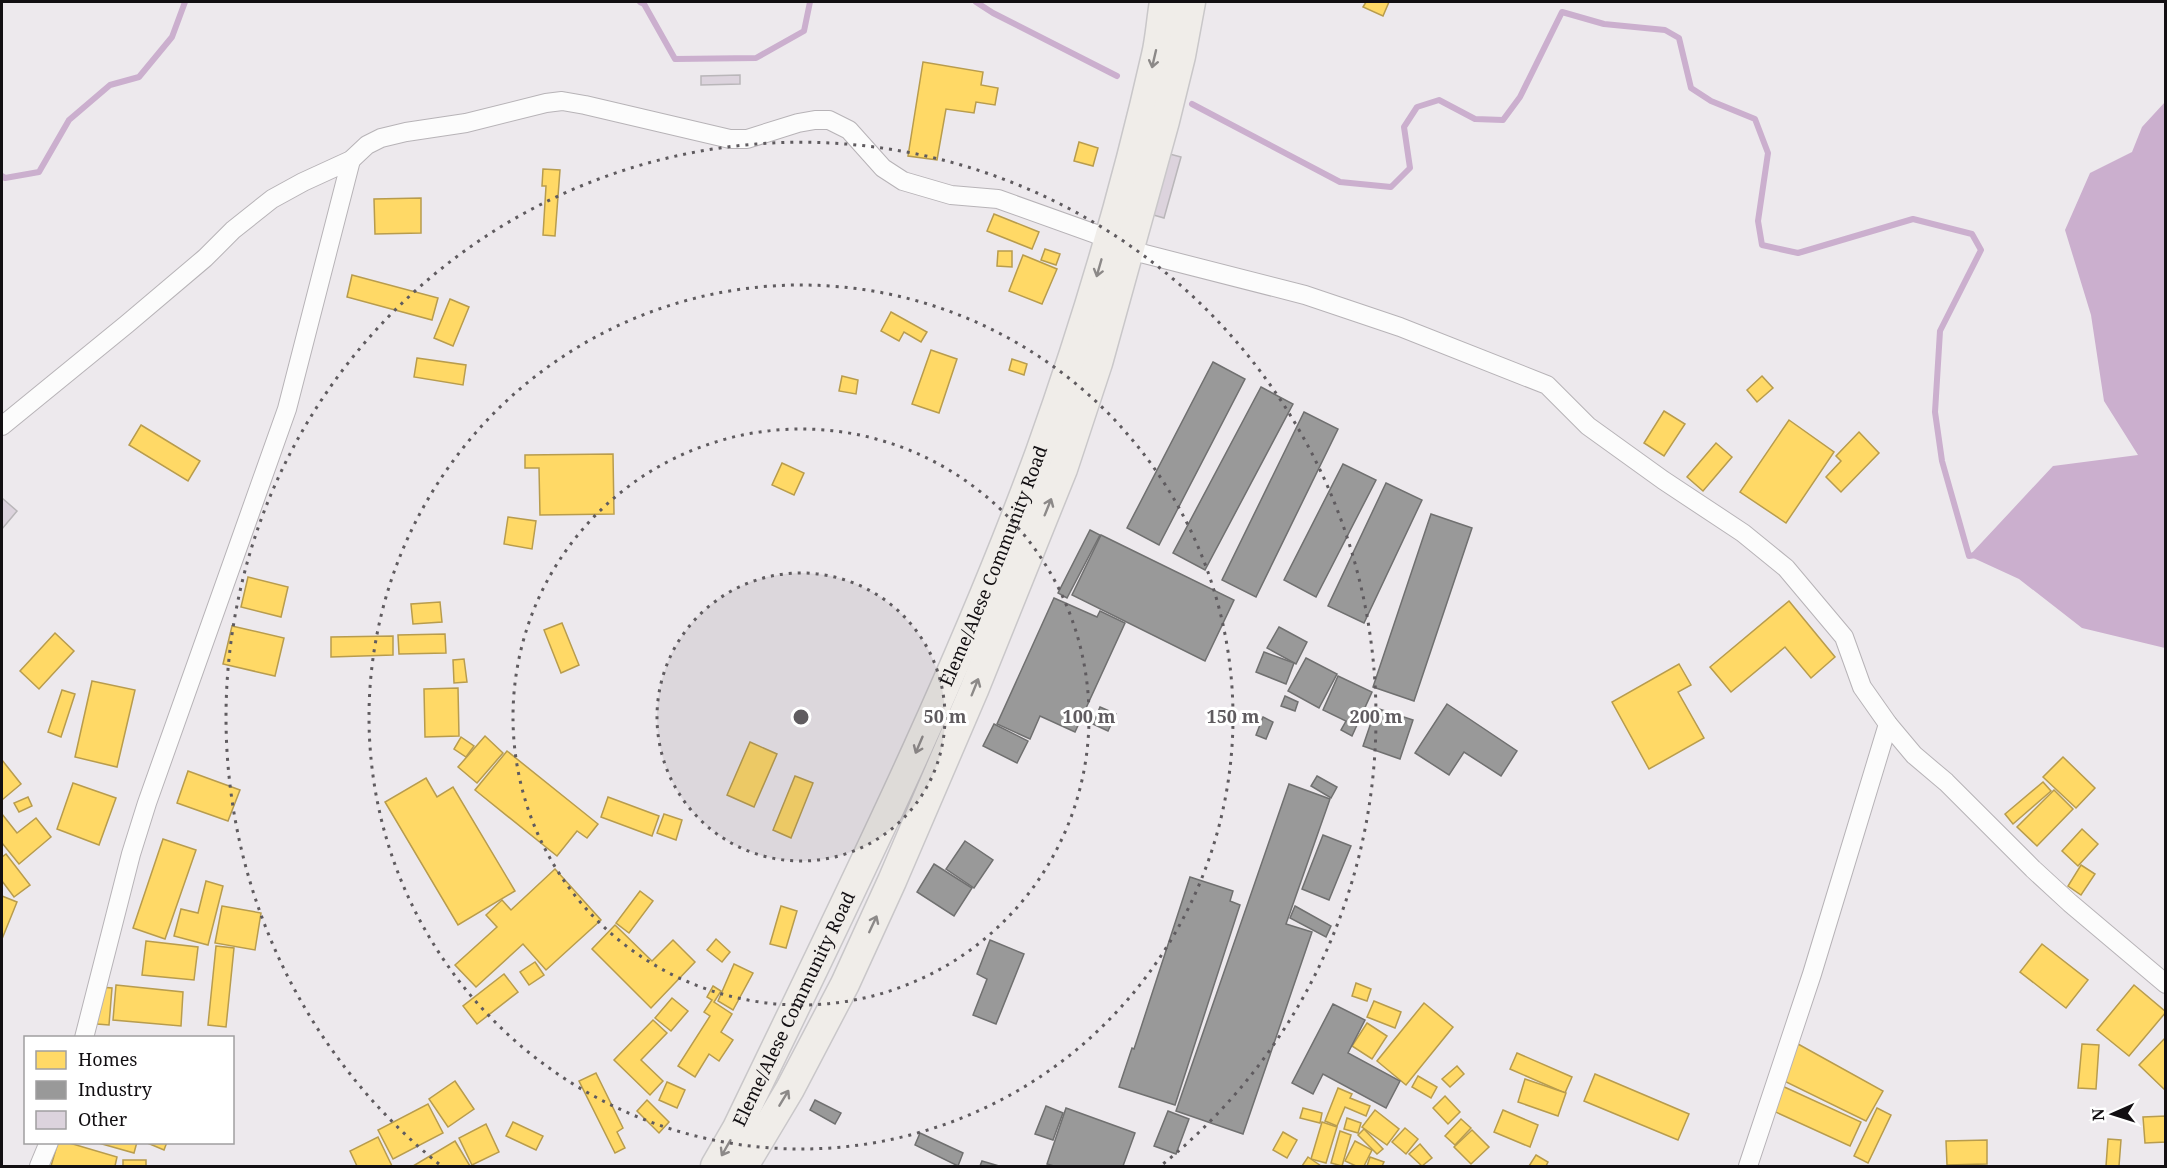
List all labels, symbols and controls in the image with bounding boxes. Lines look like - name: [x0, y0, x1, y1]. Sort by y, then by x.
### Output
- one-way arrow: [1148, 49, 1160, 68]
- one-way arrow: [1093, 258, 1104, 277]
- street label: Eleme/Alese Community Road: [934, 442, 1052, 690]
- one-way arrow: [1043, 498, 1054, 516]
- one-way arrow: [970, 679, 981, 697]
- text: 50 m: [924, 704, 967, 728]
- text: 100 m: [1063, 704, 1116, 728]
- text: 150 m: [1207, 704, 1260, 728]
- text: 200 m: [1350, 704, 1403, 728]
- centre of rings: [791, 707, 811, 727]
- one-way arrow: [913, 735, 924, 753]
- street label: Eleme/Alese Community Road: [727, 887, 860, 1130]
- one-way arrow: [867, 916, 879, 934]
- legend: [24, 1036, 234, 1144]
- text: Homes: [78, 1047, 137, 1071]
- text: Industry: [78, 1077, 153, 1101]
- north arrow: [2083, 1084, 2143, 1144]
- one-way arrow: [779, 1090, 791, 1107]
- text: Other: [78, 1107, 128, 1131]
- text: N: [2087, 1108, 2109, 1122]
- one-way arrow: [719, 1139, 731, 1156]

